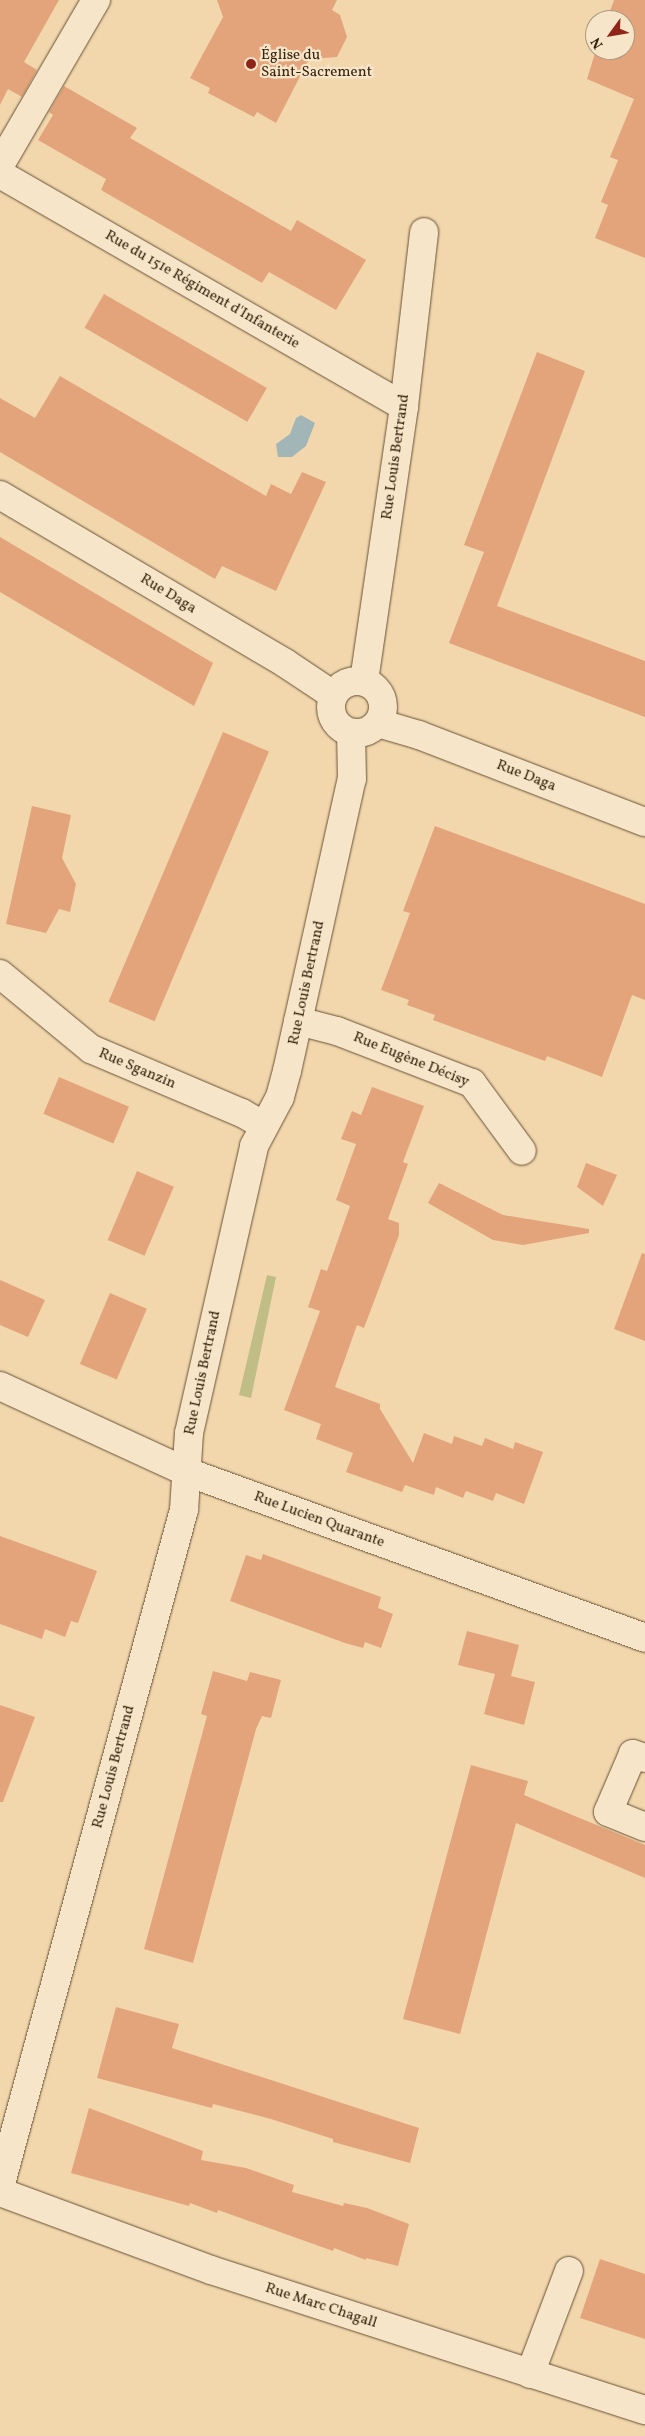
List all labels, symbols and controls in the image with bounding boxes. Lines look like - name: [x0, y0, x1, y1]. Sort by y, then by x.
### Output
- north arrow: [585, 10, 635, 60]
- text: N: [587, 33, 608, 52]
- place label: Église du Saint-Sacrement: [261, 46, 372, 81]
- marker: Église du Saint-Sacrement: [245, 58, 257, 70]
- street label: Rue du 151e Régiment d'Infanterie: [101, 227, 303, 353]
- street label: Rue Louis Bertrand: [378, 393, 414, 521]
- street label: Rue Daga: [137, 570, 199, 618]
- street label: Rue Daga: [494, 756, 558, 796]
- street label: Rue Louis Bertrand: [285, 919, 329, 1047]
- street label: Rue Eugène Décisy: [350, 1028, 472, 1092]
- street label: Rue Sganzin: [96, 1045, 178, 1093]
- street label: Rue Louis Bertrand: [181, 1309, 225, 1437]
- street label: Rue Lucien Quarante: [251, 1488, 387, 1552]
- street label: Rue Louis Bertrand: [89, 1703, 139, 1831]
- street label: Rue Marc Chagall: [263, 2279, 379, 2333]

